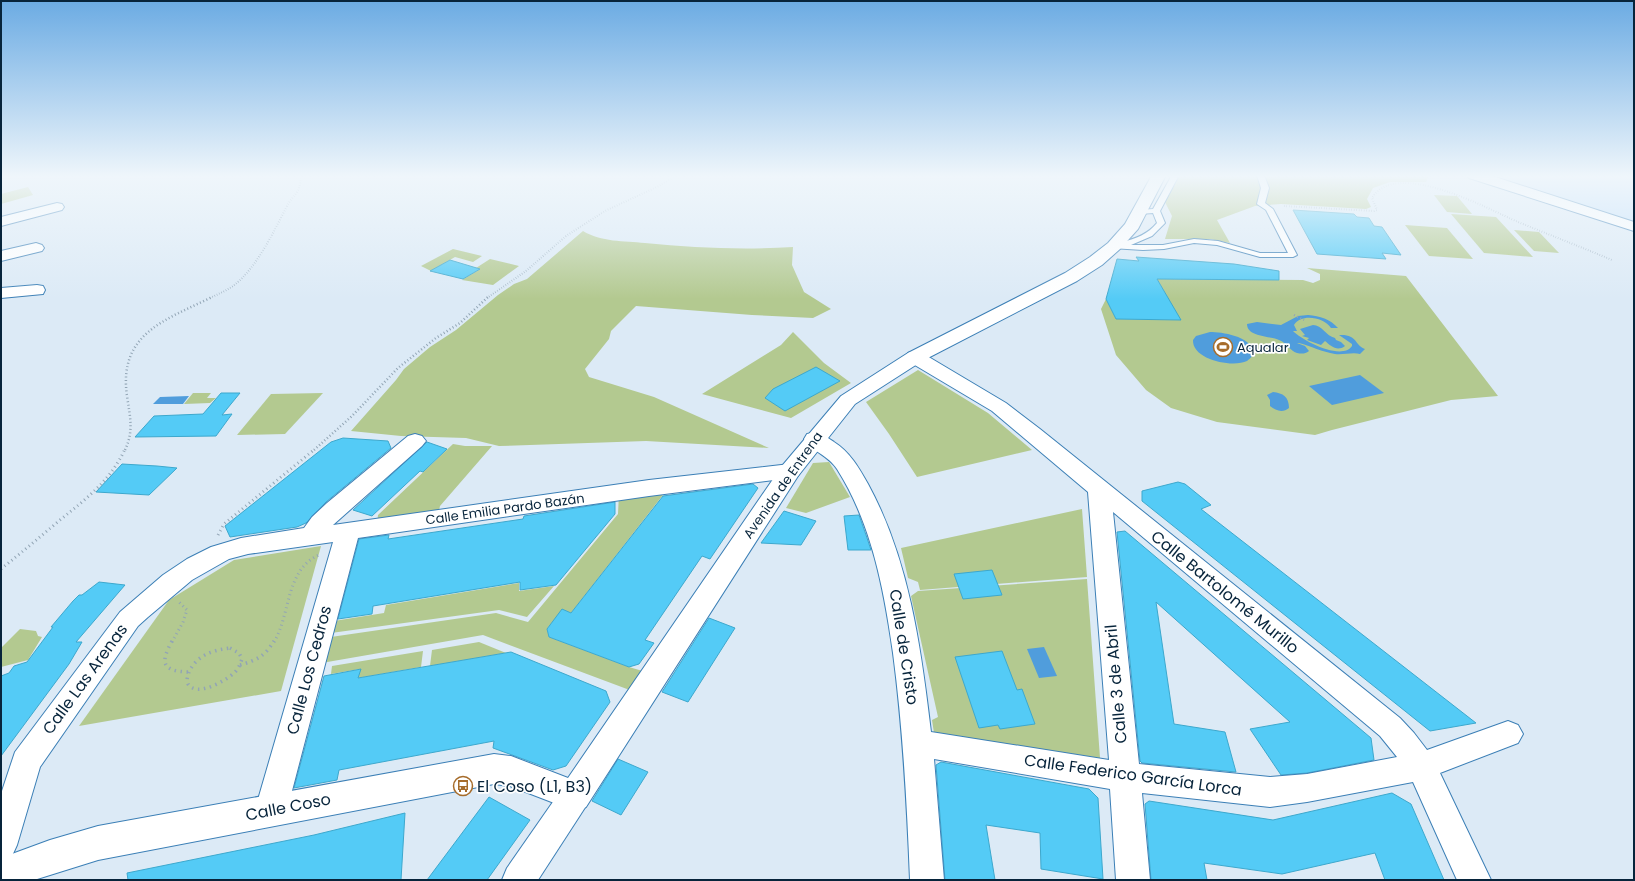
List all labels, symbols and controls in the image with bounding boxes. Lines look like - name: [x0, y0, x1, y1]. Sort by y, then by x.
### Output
- sports icon: Aqualar: [1212, 336, 1234, 358]
- place label: Aqualar: [1237, 338, 1289, 357]
- street label: Avenida de Entrena: [739, 428, 827, 542]
- street label: Calle Emilia Pardo Bazán: [424, 488, 586, 530]
- street label: Calle Bartolomé Murillo: [1146, 525, 1304, 659]
- street label: Calle de Cristo: [883, 587, 925, 707]
- street label: Calle Los Cedros: [281, 603, 337, 737]
- street label: Calle Las Arenas: [37, 619, 133, 739]
- street label: Calle 3 de Abril: [1099, 624, 1133, 744]
- street label: Calle Federico García Lorca: [1023, 748, 1243, 802]
- bus stop icon: El Coso (L1, B3): [452, 775, 474, 797]
- place label: El Coso (L1, B3): [477, 775, 592, 798]
- street label: Calle Coso: [243, 787, 333, 827]

